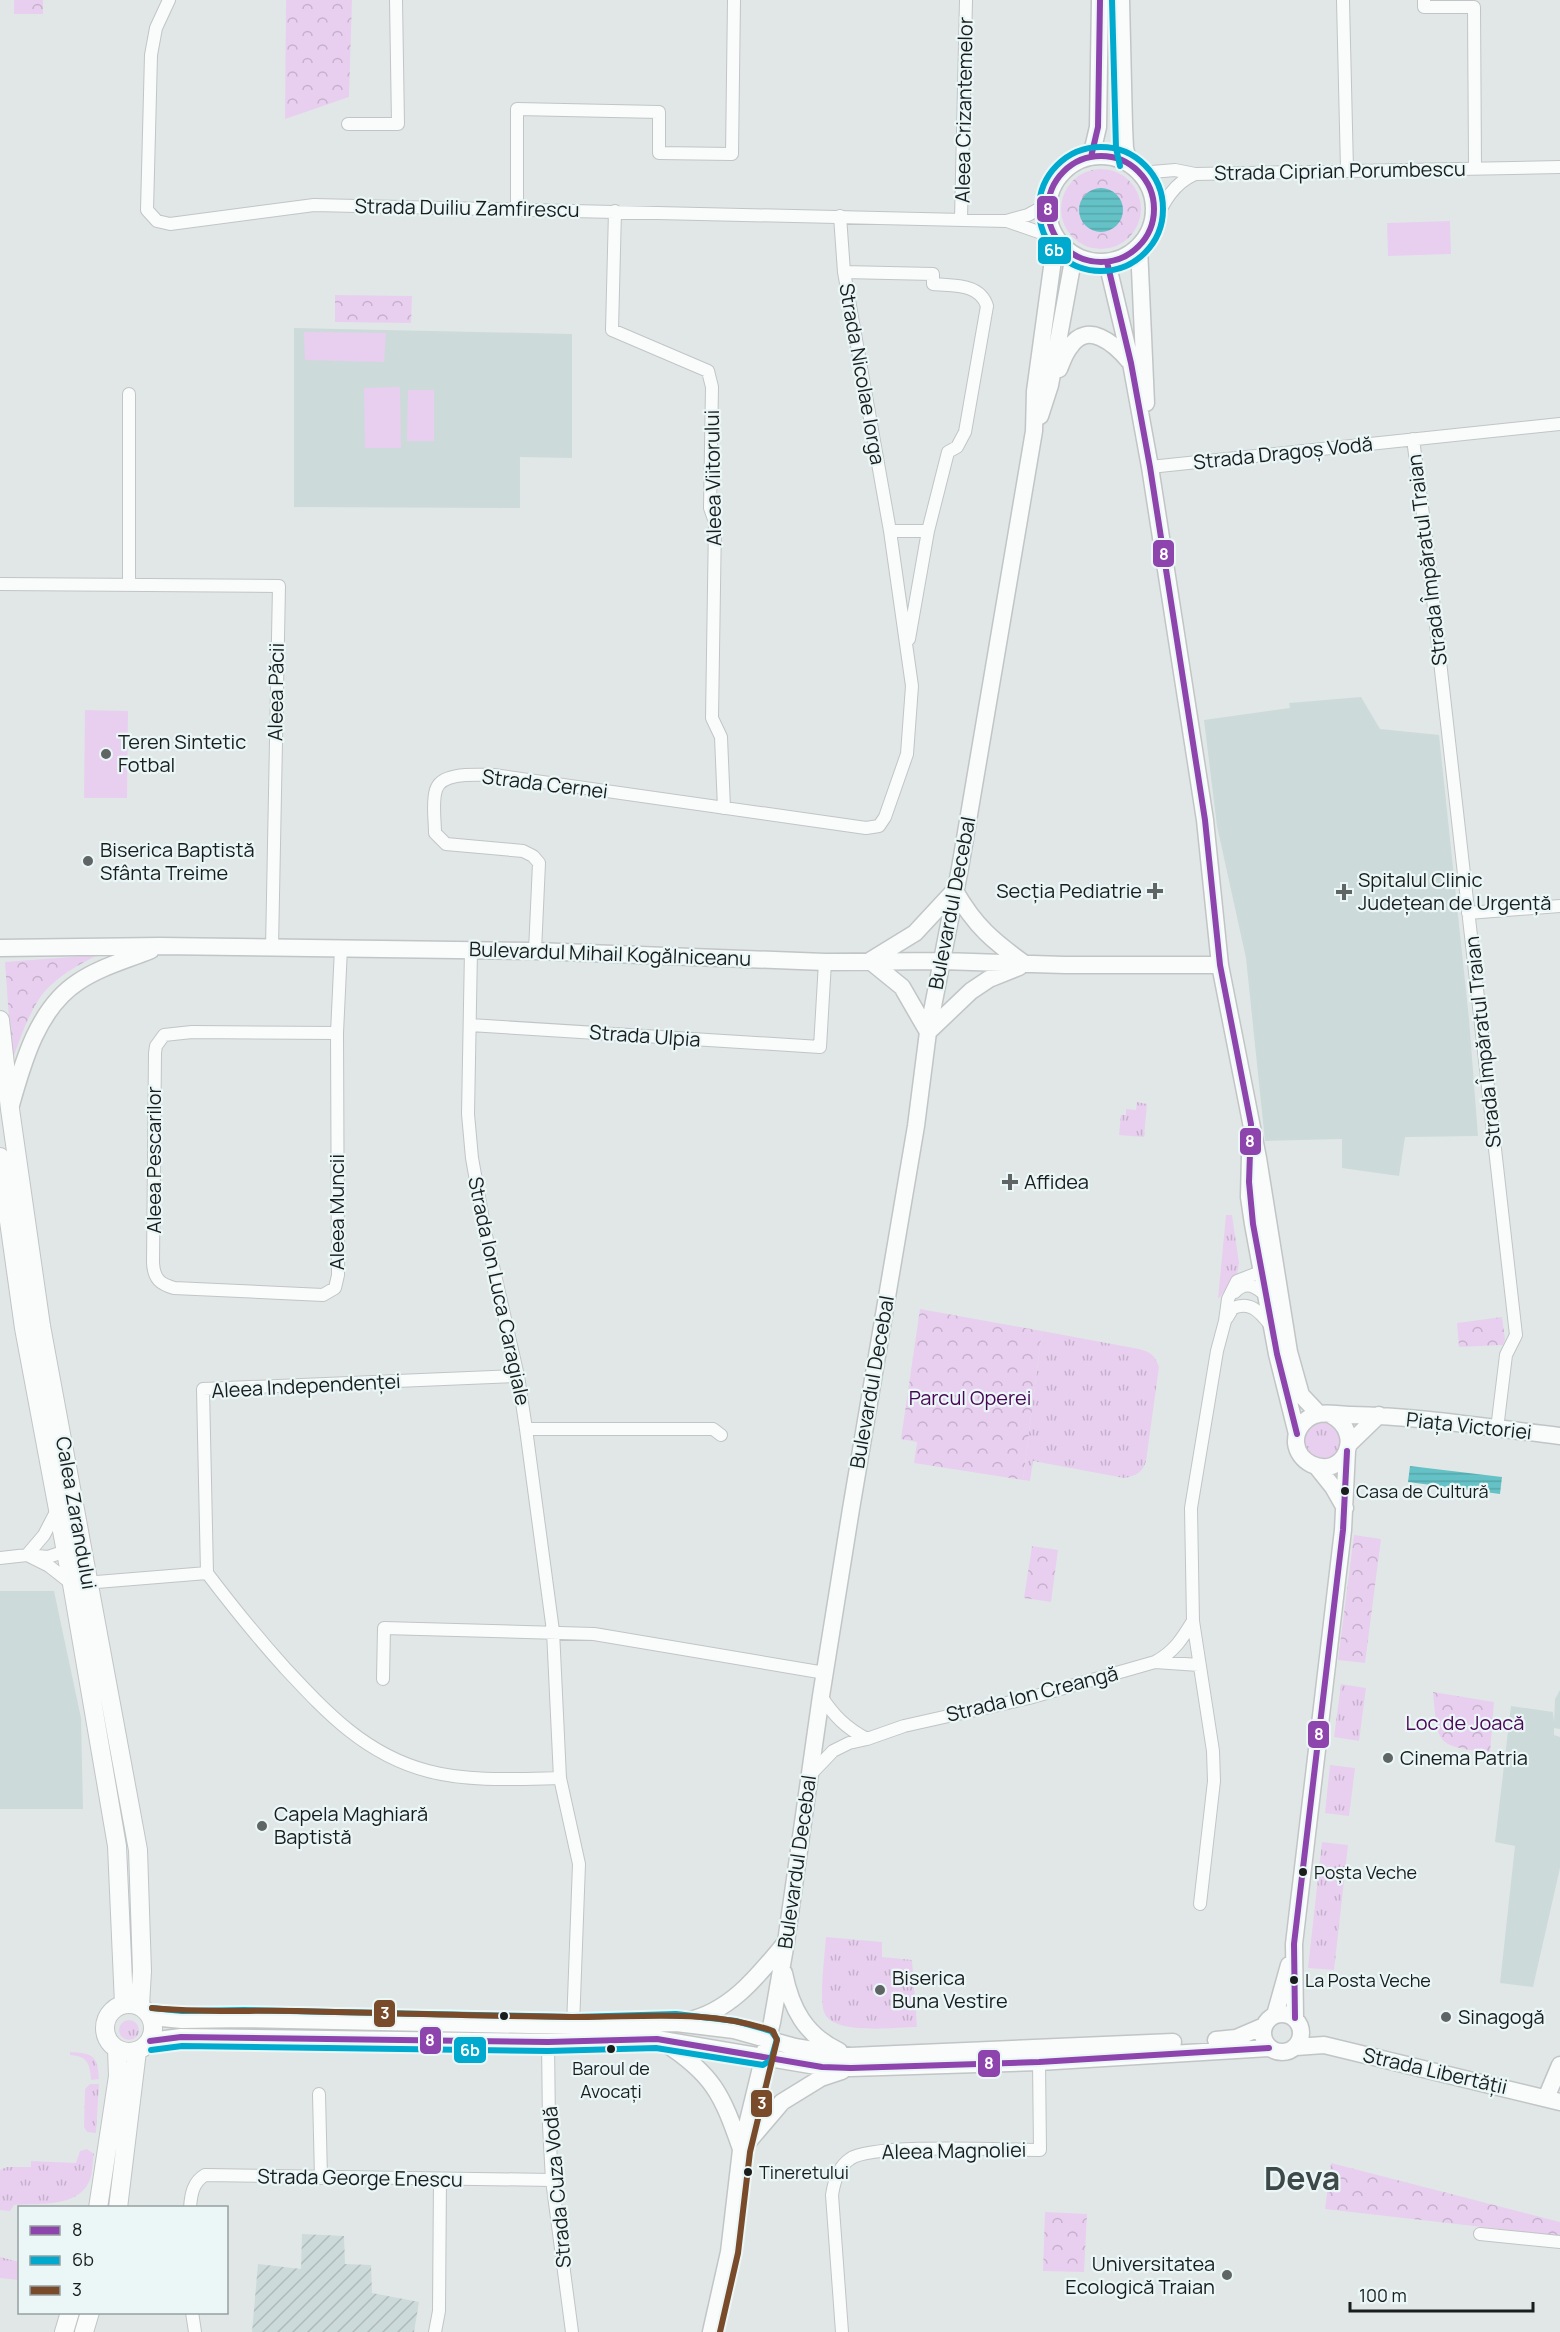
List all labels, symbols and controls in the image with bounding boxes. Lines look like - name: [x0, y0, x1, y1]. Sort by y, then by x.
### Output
- street label: Aleea Crizantemelor: [948, 17, 979, 203]
- street label: Strada Ciprian Porumbescu: [1214, 155, 1466, 186]
- street label: Strada Duiliu Zamfirescu: [354, 192, 580, 223]
- line badge: 8: [1036, 195, 1059, 223]
- text: 8: [1043, 198, 1053, 220]
- line badge: 6b: [1037, 236, 1072, 265]
- text: 6b: [1044, 239, 1064, 261]
- street label: Strada Nicolae Iorga: [833, 281, 892, 467]
- street label: Aleea Viitorului: [698, 410, 727, 546]
- street label: Strada Dragoș Vodă: [1192, 430, 1374, 475]
- street label: Strada Împăratul Traian: [1400, 453, 1453, 667]
- line badge: 8: [1152, 539, 1175, 568]
- text: 8: [1159, 543, 1169, 565]
- street label: Aleea Păcii: [261, 643, 290, 741]
- place label: Teren Sintetic Fotbal: [118, 728, 246, 778]
- marker: Teren Sintetic Fotbal: [99, 747, 113, 761]
- street label: Strada Cernei: [481, 762, 610, 805]
- street label: Bulevardul Decebal: [922, 814, 981, 992]
- place label: Biserica Baptistă Sfânta Treime: [100, 836, 255, 886]
- marker: Biserica Baptistă Sfânta Treime: [81, 854, 95, 868]
- place label: Spitalul Clinic Județean de Urgență: [1358, 866, 1551, 916]
- place label: Secția Pediatrie: [996, 877, 1142, 904]
- marker: Secția Pediatrie: [1146, 882, 1164, 900]
- marker: Spitalul Clinic Județean de Urgență: [1335, 883, 1353, 901]
- street label: Bulevardul Mihail Kogălniceanu: [469, 935, 752, 972]
- street label: Strada Împăratul Traian: [1458, 935, 1507, 1149]
- street label: Strada Ulpia: [588, 1018, 702, 1053]
- street label: Aleea Pescarilor: [140, 1086, 167, 1234]
- line badge: 8: [1239, 1127, 1262, 1156]
- text: 8: [1245, 1130, 1255, 1152]
- street label: Aleea Muncii: [323, 1154, 350, 1270]
- place label: Affidea: [1024, 1168, 1089, 1195]
- marker: Affidea: [1001, 1173, 1019, 1191]
- street label: Strada Ion Luca Caragiale: [462, 1174, 537, 1408]
- street label: Bulevardul Decebal: [843, 1293, 900, 1471]
- street label: Aleea Independenței: [211, 1367, 401, 1404]
- park label: Parcul Operei: [909, 1384, 1031, 1411]
- street label: Piața Victoriei: [1405, 1405, 1533, 1446]
- street label: Calea Zarandului: [50, 1434, 103, 1591]
- place label: Casa de Cultură: [1356, 1479, 1489, 1503]
- marker: Casa de Cultură: [1339, 1485, 1351, 1497]
- street label: Strada Ion Creangă: [943, 1659, 1121, 1728]
- park label: Loc de Joacă: [1406, 1709, 1524, 1736]
- line badge: 8: [1307, 1720, 1330, 1749]
- text: 8: [1314, 1723, 1324, 1745]
- place label: Cinema Patria: [1400, 1744, 1528, 1771]
- marker: Cinema Patria: [1381, 1751, 1395, 1765]
- street label: Bulevardul Decebal: [771, 1773, 822, 1951]
- place label: Capela Maghiară Baptistă: [274, 1800, 428, 1850]
- marker: Capela Maghiară Baptistă: [255, 1819, 269, 1833]
- place label: Poșta Veche: [1314, 1860, 1417, 1884]
- marker: Poșta Veche: [1297, 1866, 1309, 1878]
- place label: Biserica Buna Vestire: [892, 1964, 1008, 2014]
- place label: La Posta Veche: [1305, 1968, 1431, 1992]
- marker: La Posta Veche: [1288, 1974, 1300, 1986]
- marker: Biserica Buna Vestire: [873, 1983, 887, 1997]
- line badge: 3: [373, 1999, 396, 2028]
- text: 3: [380, 2002, 390, 2024]
- place label: Sinagogă: [1458, 2003, 1545, 2030]
- unlabelled marker: [498, 2010, 510, 2022]
- marker: Sinagogă: [1439, 2010, 1453, 2024]
- line badge: 8: [419, 2026, 442, 2055]
- text: 8: [425, 2029, 435, 2051]
- line badge: 6b: [453, 2036, 487, 2064]
- text: 6b: [460, 2039, 480, 2061]
- street label: Strada Libertății: [1360, 2041, 1510, 2100]
- marker: Baroul de Avocați: [605, 2043, 617, 2055]
- line badge: 8: [977, 2049, 1001, 2078]
- text: 8: [984, 2052, 994, 2074]
- place label: Baroul de Avocați: [572, 2056, 650, 2103]
- line badge: 3: [750, 2089, 773, 2118]
- text: 3: [757, 2092, 767, 2114]
- street label: Strada Cuza Vodă: [536, 2105, 577, 2269]
- street label: Aleea Magnoliei: [881, 2136, 1027, 2165]
- district label: Deva: [1264, 2156, 1340, 2200]
- place label: Tineretului: [759, 2160, 849, 2184]
- street label: Strada George Enescu: [257, 2162, 463, 2193]
- marker: Tineretului: [742, 2166, 754, 2178]
- legend: [18, 2206, 228, 2314]
- text: 8: [72, 2217, 82, 2241]
- text: 6b: [72, 2247, 94, 2271]
- place label: Universitatea Ecologică Traian: [1065, 2250, 1215, 2300]
- marker: Universitatea Ecologică Traian: [1220, 2268, 1234, 2282]
- scale bar: [1350, 2275, 1533, 2313]
- text: 3: [72, 2277, 82, 2301]
- text: 100 m: [1359, 2283, 1407, 2307]

